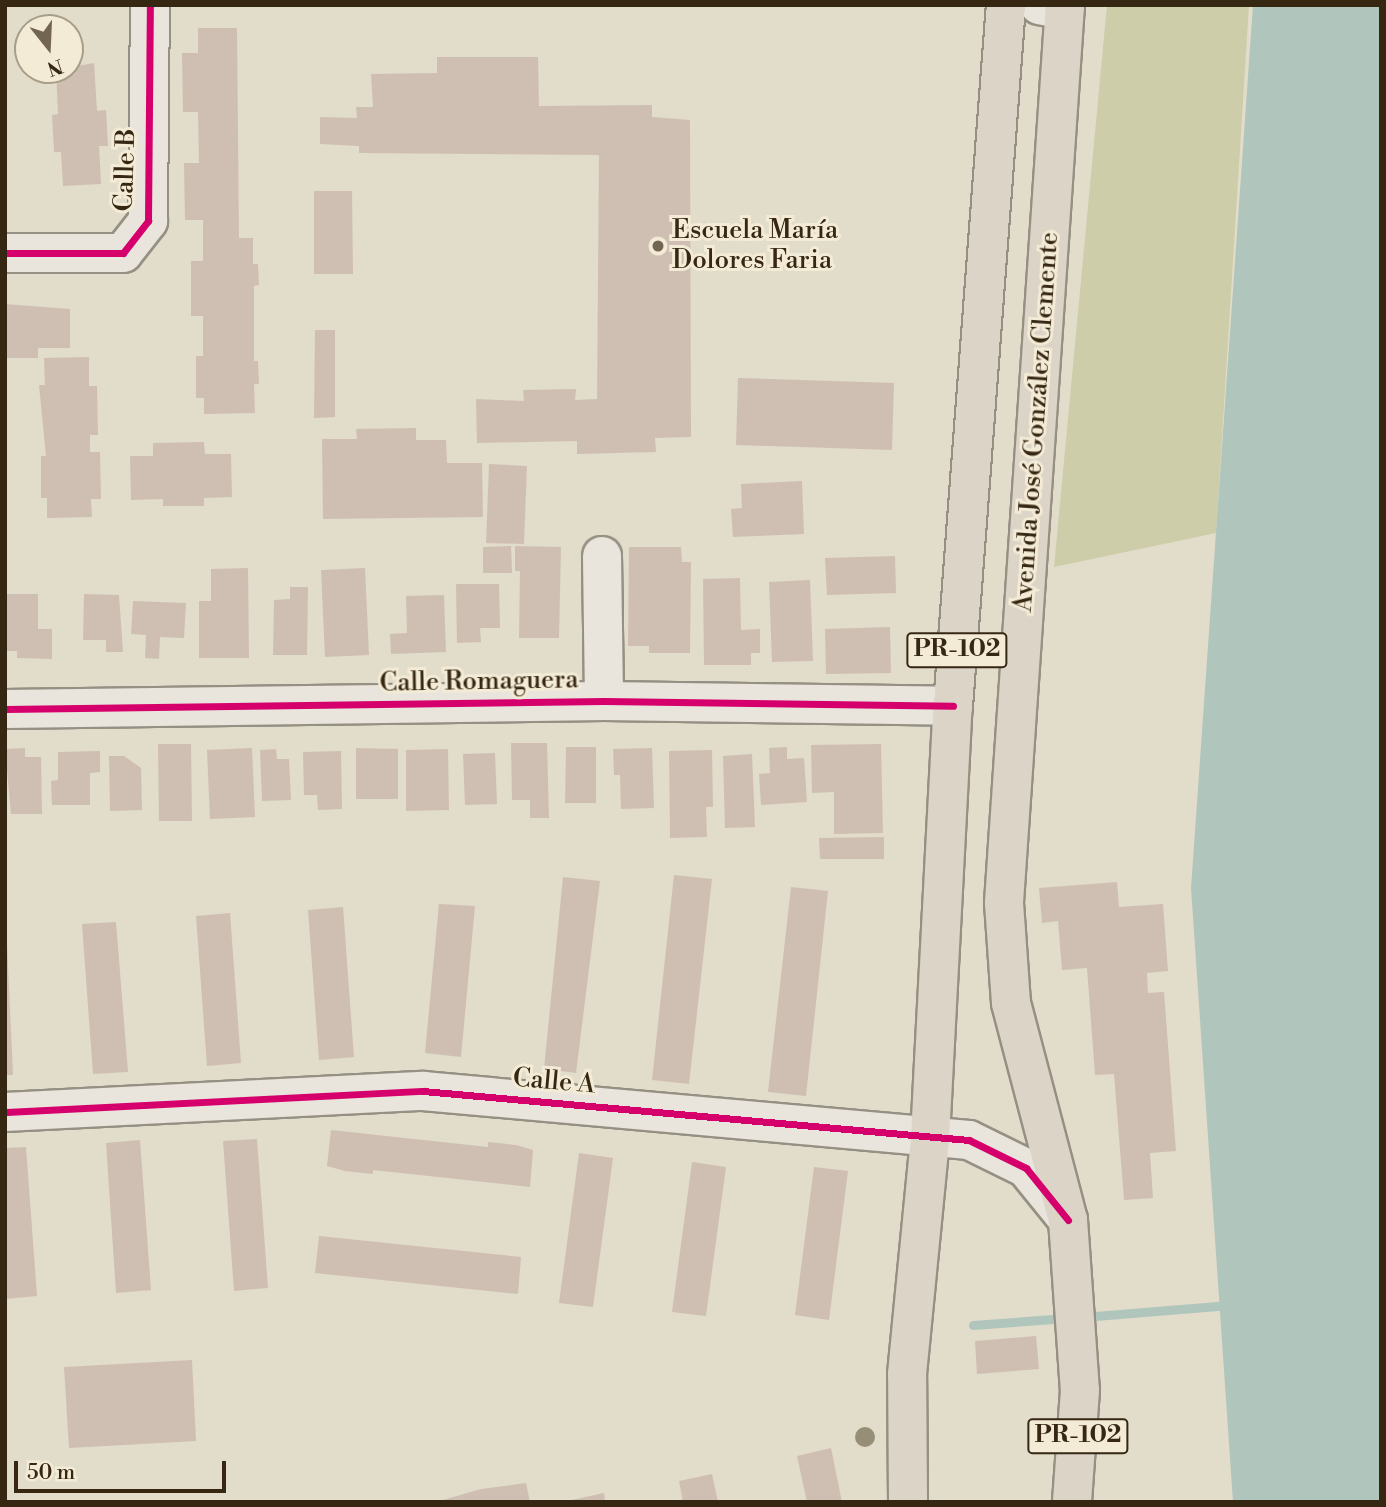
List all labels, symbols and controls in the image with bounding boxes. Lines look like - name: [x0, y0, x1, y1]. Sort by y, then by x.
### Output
- north arrow: [14, 14, 84, 84]
- text: N: [44, 53, 66, 81]
- street label: Calle B: [109, 128, 143, 212]
- place label: Escuela María Dolores Faria: [672, 215, 838, 276]
- street label: Avenida José González Clemente: [1008, 231, 1066, 613]
- marker: Escuela María Dolores Faria: [650, 238, 666, 254]
- road number: PR-102: [906, 630, 1008, 670]
- street label: Calle Romaguera: [379, 665, 579, 699]
- street label: Calle A: [511, 1063, 597, 1101]
- road number: PR-102: [1027, 1416, 1129, 1456]
- scale bar: [18, 1448, 229, 1492]
- text: 50 m: [27, 1460, 75, 1486]

